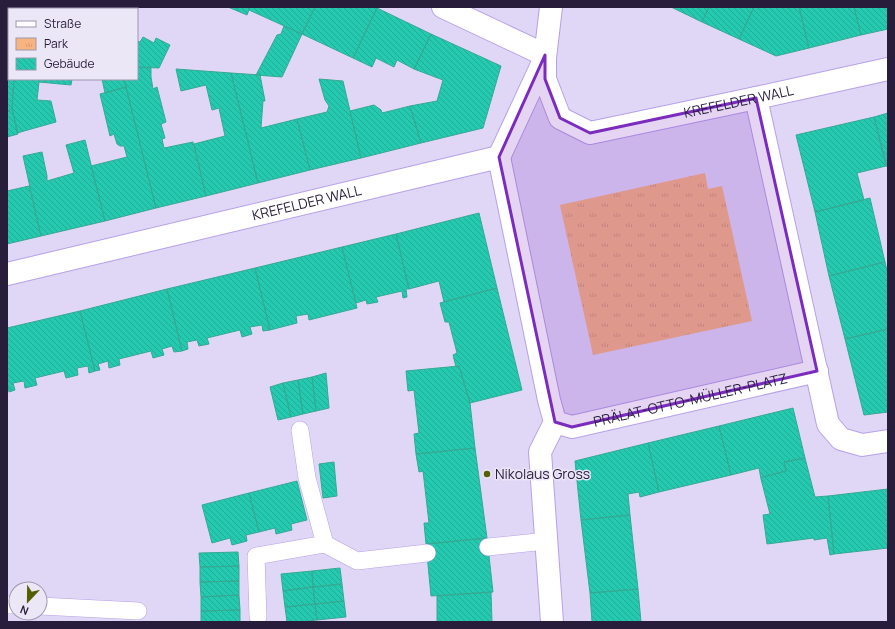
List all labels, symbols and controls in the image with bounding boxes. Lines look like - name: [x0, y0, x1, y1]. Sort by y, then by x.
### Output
- legend: [8, 8, 138, 80]
- text: Straße: [44, 15, 81, 32]
- text: Park: [44, 35, 69, 52]
- text: Gebäude: [44, 55, 95, 72]
- street label: KREFELDER WALL: [682, 80, 795, 122]
- street label: KREFELDER WALL: [250, 180, 363, 224]
- street label: PRÄLAT-OTTO-MÜLLER-PLATZ: [591, 368, 789, 431]
- place label: Nikolaus Gross: [495, 464, 590, 483]
- marker: Nikolaus Gross: [482, 469, 492, 479]
- north arrow: [8, 581, 48, 621]
- text: N: [18, 602, 31, 619]

